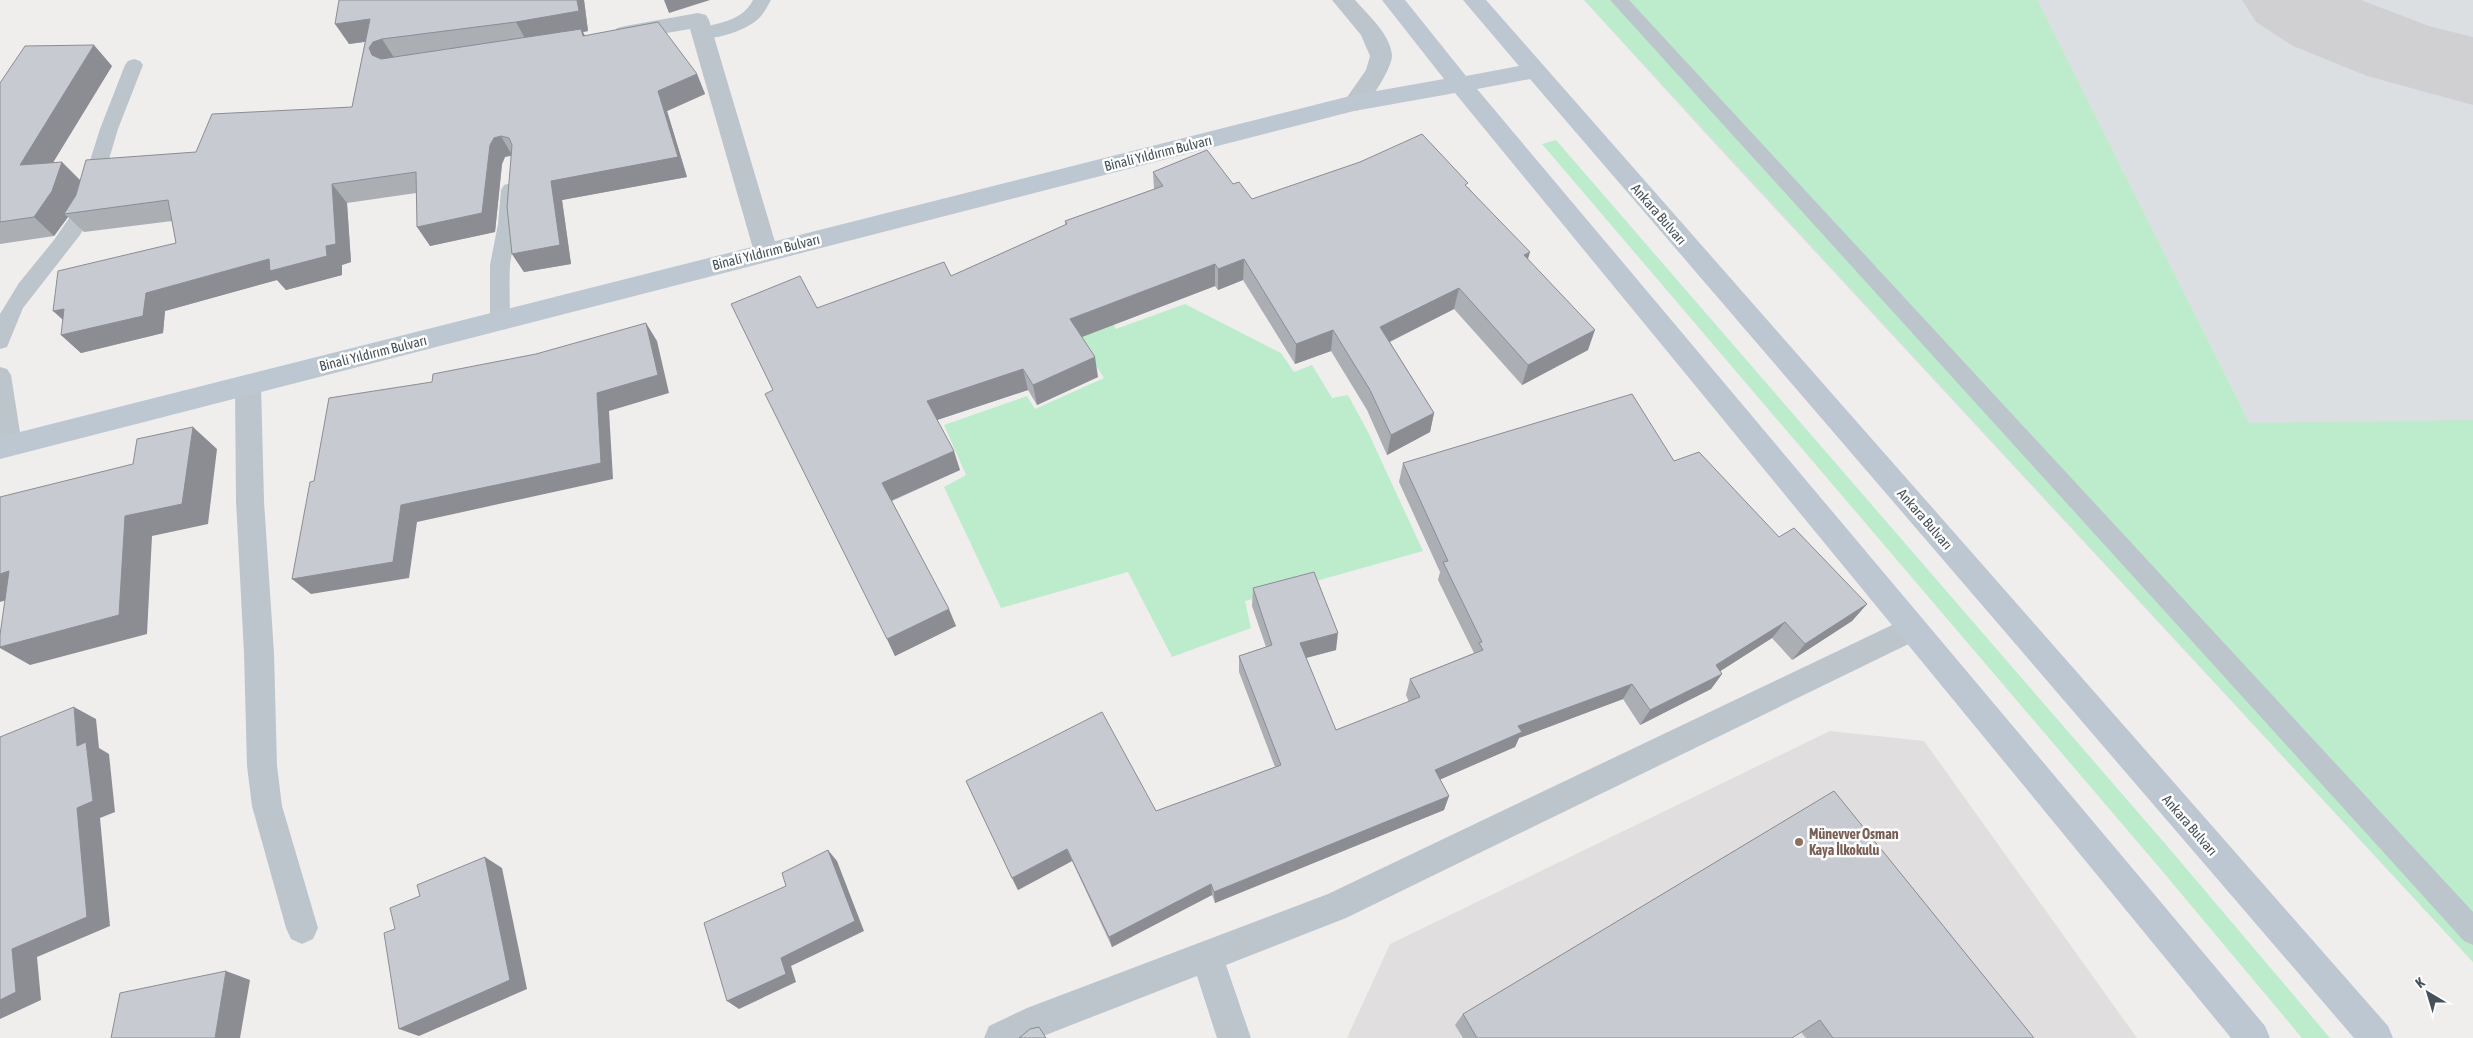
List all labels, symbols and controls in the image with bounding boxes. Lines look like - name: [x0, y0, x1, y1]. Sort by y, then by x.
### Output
- street label: Binali Yıldırım Bulvarı: [1103, 132, 1213, 174]
- street label: Ankara Bulvarı: [1628, 180, 1690, 248]
- street label: Binali Yıldırım Bulvarı: [711, 231, 821, 273]
- street label: Binali Yıldırım Bulvarı: [318, 332, 428, 374]
- street label: Ankara Bulvarı: [1894, 485, 1956, 553]
- street label: Ankara Bulvarı: [2159, 791, 2221, 859]
- place label: Münevver Osman Kaya İlkokulu: [1809, 826, 1899, 858]
- marker: Münevver Osman Kaya İlkokulu: [1793, 836, 1805, 848]
- north arrow: [2403, 968, 2453, 1018]
- text: K: [2412, 974, 2428, 991]

